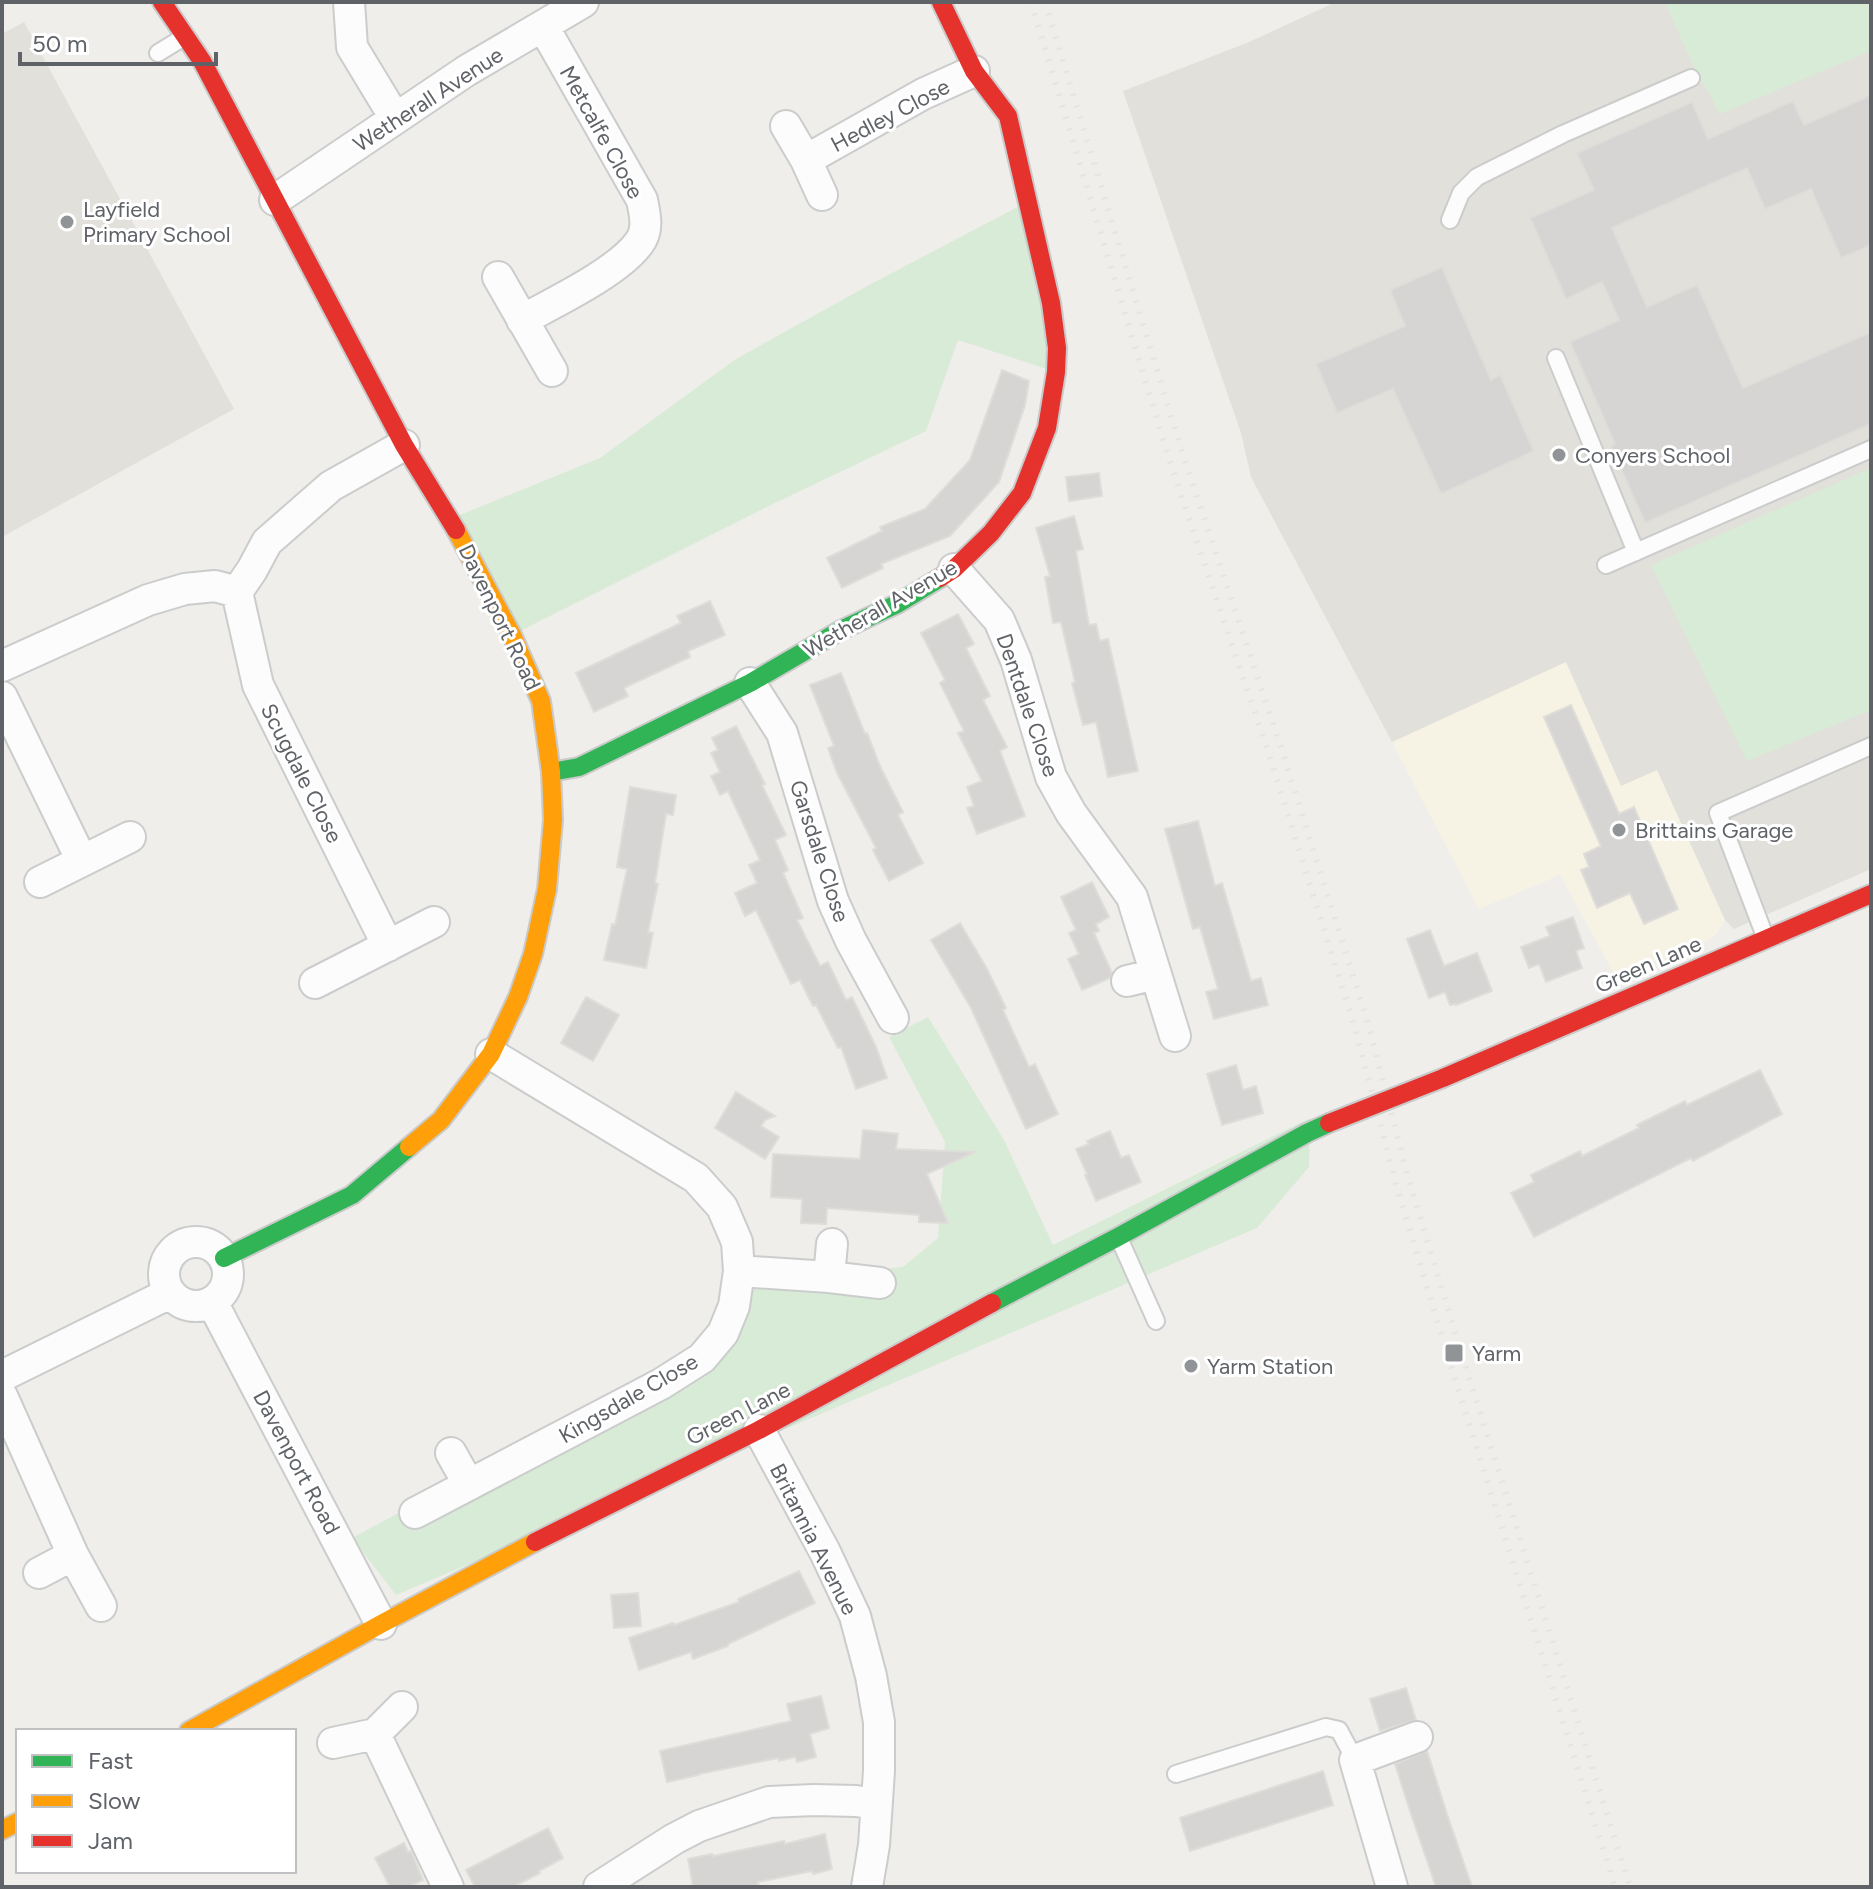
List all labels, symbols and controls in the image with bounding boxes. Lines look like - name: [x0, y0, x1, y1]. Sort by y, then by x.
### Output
- scale bar: [20, 16, 216, 66]
- text: 50 m: [32, 29, 88, 58]
- street label: Wetherall Avenue: [348, 41, 508, 158]
- street label: Metcalfe Close: [554, 61, 649, 204]
- street label: Hedley Close: [826, 73, 954, 158]
- place label: Layfield Primary School: [83, 196, 231, 248]
- marker: Layfield Primary School: [58, 213, 76, 231]
- place label: Conyers School: [1575, 442, 1730, 469]
- marker: Conyers School: [1550, 446, 1568, 464]
- street label: Davenport Road: [453, 540, 547, 695]
- street label: Wetherall Avenue: [799, 553, 962, 663]
- street label: Dentdale Close: [990, 630, 1065, 780]
- street label: Scugdale Close: [255, 699, 348, 847]
- street label: Garsdale Close: [784, 777, 855, 926]
- place label: Brittains Garage: [1635, 817, 1793, 844]
- marker: Brittains Garage: [1610, 821, 1628, 839]
- street label: Green Lane: [1591, 930, 1705, 999]
- place label: Yarm: [1472, 1340, 1521, 1367]
- marker: Yarm: [1443, 1342, 1465, 1364]
- street label: Kingsdale Close: [554, 1348, 703, 1449]
- place label: Yarm Station: [1207, 1353, 1333, 1380]
- marker: Yarm Station: [1182, 1357, 1200, 1375]
- street label: Green Lane: [682, 1376, 795, 1451]
- street label: Davenport Road: [247, 1386, 346, 1539]
- street label: Britannia Avenue: [764, 1459, 863, 1619]
- legend: [16, 1729, 296, 1873]
- text: Fast: [88, 1746, 133, 1775]
- text: Slow: [88, 1786, 141, 1815]
- text: Jam: [88, 1826, 133, 1855]

